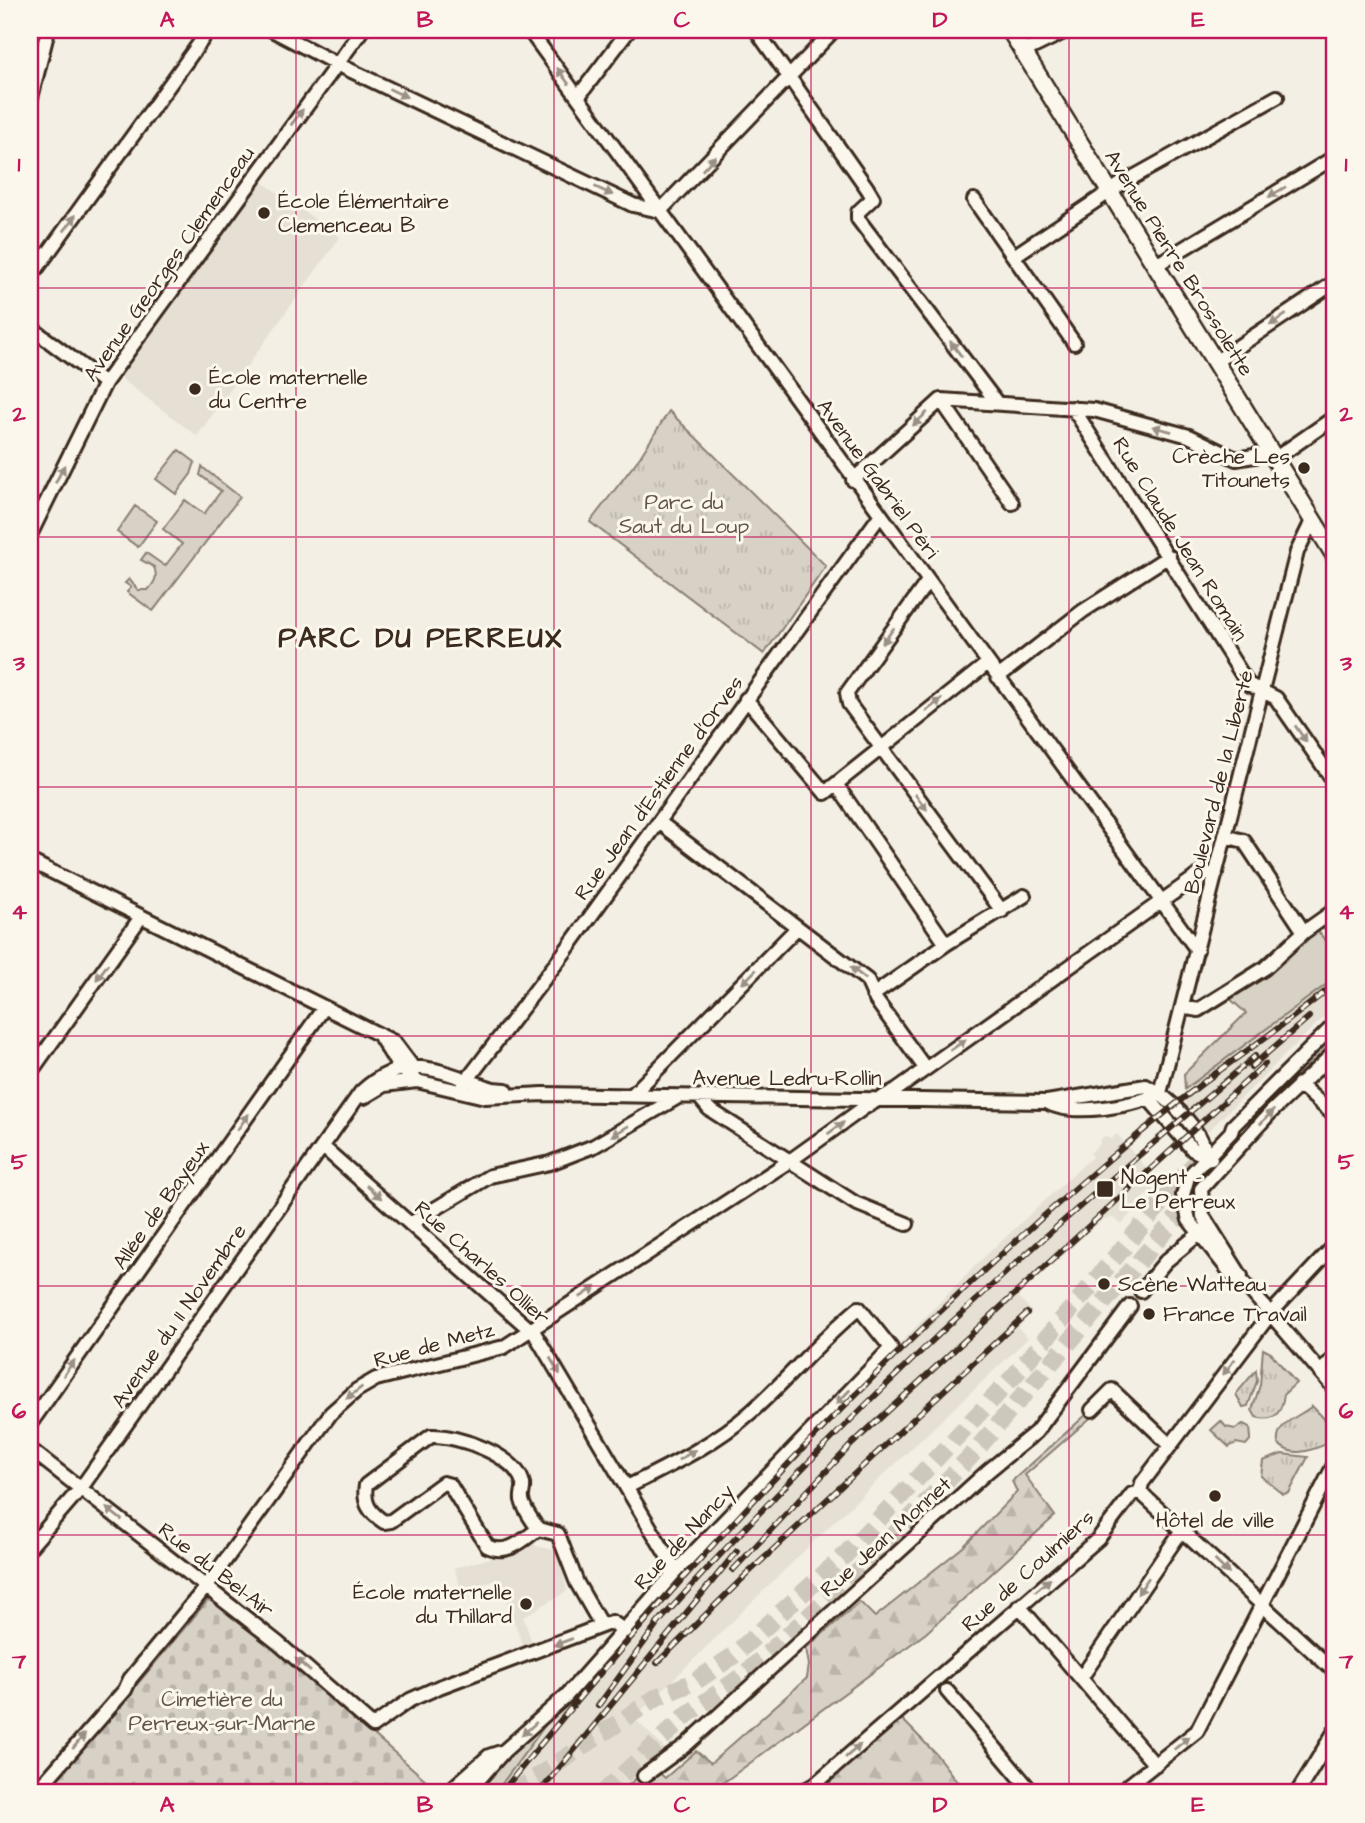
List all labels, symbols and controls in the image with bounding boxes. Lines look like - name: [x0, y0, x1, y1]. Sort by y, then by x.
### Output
- text: A: [160, 4, 175, 36]
- text: B: [417, 4, 434, 36]
- text: C: [674, 4, 691, 36]
- text: D: [933, 4, 948, 36]
- text: E: [1191, 4, 1205, 36]
- one-way arrow: [556, 67, 570, 85]
- one-way arrow: [388, 88, 408, 99]
- one-way arrow: [290, 108, 304, 126]
- street label: Avenue Georges Clemenceau: [77, 140, 263, 388]
- street label: Avenue Pierre Brossolette: [1097, 144, 1261, 382]
- text: 1: [18, 148, 21, 180]
- text: 1: [1345, 148, 1348, 180]
- one-way arrow: [700, 155, 716, 172]
- one-way arrow: [594, 185, 614, 197]
- one-way arrow: [1267, 186, 1286, 199]
- place label: École Élémentaire Clemenceau B: [278, 187, 449, 240]
- marker: École Élémentaire Clemenceau B: [256, 205, 272, 221]
- one-way arrow: [62, 214, 76, 232]
- one-way arrow: [1269, 313, 1288, 326]
- one-way arrow: [949, 340, 963, 358]
- place label: École maternelle du Centre: [209, 363, 368, 416]
- marker: École maternelle du Centre: [187, 381, 203, 397]
- street label: Avenue Gabriel Péri: [810, 393, 946, 565]
- text: 2: [11, 398, 26, 430]
- text: 2: [1338, 398, 1353, 430]
- one-way arrow: [911, 411, 929, 427]
- one-way arrow: [1151, 423, 1172, 433]
- street label: Rue Claude Jean Romain: [1105, 432, 1255, 646]
- place label: Crèche Les Titounets: [1172, 442, 1290, 495]
- marker: Crèche Les Titounets: [1296, 460, 1312, 476]
- one-way arrow: [55, 464, 66, 484]
- park label: Parc du Saut du Loup: [619, 488, 749, 542]
- district label: PARC DU PERREUX: [278, 619, 564, 658]
- one-way arrow: [881, 627, 895, 645]
- text: 3: [12, 647, 25, 679]
- text: 3: [1339, 647, 1352, 679]
- street label: Boulevard de la Liberté: [1177, 667, 1261, 897]
- street label: Rue Jean d'Estienne d'Orves: [568, 670, 750, 906]
- one-way arrow: [924, 698, 942, 713]
- one-way arrow: [1294, 725, 1308, 743]
- one-way arrow: [914, 793, 928, 811]
- text: 4: [11, 896, 27, 928]
- text: 4: [1338, 896, 1354, 928]
- one-way arrow: [95, 963, 109, 981]
- one-way arrow: [849, 966, 867, 981]
- one-way arrow: [740, 968, 757, 985]
- one-way arrow: [949, 1038, 967, 1052]
- street label: Avenue Ledru-Rollin: [692, 1064, 882, 1093]
- one-way arrow: [1258, 1109, 1274, 1126]
- one-way arrow: [236, 1113, 250, 1131]
- one-way arrow: [827, 1121, 845, 1135]
- one-way arrow: [610, 1125, 629, 1137]
- street label: Allée de Bayeux: [106, 1135, 218, 1276]
- text: 5: [11, 1146, 28, 1178]
- text: 5: [1338, 1146, 1355, 1178]
- place label: Nogent - Le Perreux: [1121, 1163, 1235, 1216]
- marker: Nogent - Le Perreux: [1095, 1179, 1115, 1199]
- one-way arrow: [365, 1184, 383, 1200]
- street label: Rue Charles Ollier: [408, 1194, 556, 1332]
- street label: Avenue du 11 Novembre: [104, 1218, 254, 1414]
- place label: Scène Watteau: [1118, 1270, 1267, 1299]
- marker: Scène Watteau: [1096, 1276, 1112, 1292]
- one-way arrow: [578, 1285, 597, 1298]
- place label: France Travail: [1163, 1300, 1307, 1329]
- marker: France Travail: [1141, 1306, 1157, 1322]
- street label: Rue de Metz: [371, 1315, 498, 1375]
- one-way arrow: [549, 1356, 561, 1375]
- one-way arrow: [1222, 1358, 1236, 1376]
- one-way arrow: [62, 1359, 76, 1377]
- one-way arrow: [345, 1386, 363, 1400]
- one-way arrow: [836, 1388, 852, 1405]
- text: 6: [12, 1395, 27, 1427]
- text: 6: [1339, 1395, 1354, 1427]
- one-way arrow: [677, 1449, 696, 1461]
- street label: Rue Jean Monnet: [814, 1470, 958, 1604]
- street label: Rue de Nancy: [627, 1477, 742, 1598]
- marker: Hôtel de ville: [1207, 1488, 1223, 1504]
- street label: Rue de Coulmiers: [955, 1503, 1101, 1639]
- place label: Hôtel de ville: [1156, 1506, 1274, 1535]
- one-way arrow: [106, 1507, 123, 1522]
- street label: Rue du Bel-Air: [152, 1516, 280, 1625]
- one-way arrow: [1213, 1559, 1230, 1575]
- one-way arrow: [1137, 1576, 1150, 1596]
- place label: École maternelle du Thillard: [353, 1578, 512, 1631]
- one-way arrow: [1035, 1578, 1052, 1593]
- marker: École maternelle du Thillard: [518, 1596, 534, 1612]
- one-way arrow: [553, 1637, 574, 1648]
- text: 7: [11, 1645, 27, 1677]
- text: 7: [1338, 1645, 1354, 1677]
- one-way arrow: [295, 1658, 312, 1673]
- park label: Cimetière du Perreux-sur-Marne: [128, 1685, 316, 1738]
- one-way arrow: [520, 1721, 538, 1737]
- one-way arrow: [71, 1732, 86, 1749]
- one-way arrow: [1172, 1735, 1190, 1750]
- one-way arrow: [844, 1743, 862, 1759]
- text: A: [160, 1789, 175, 1821]
- text: B: [417, 1789, 434, 1821]
- text: C: [674, 1789, 691, 1821]
- text: D: [933, 1789, 948, 1821]
- text: E: [1191, 1789, 1205, 1821]

